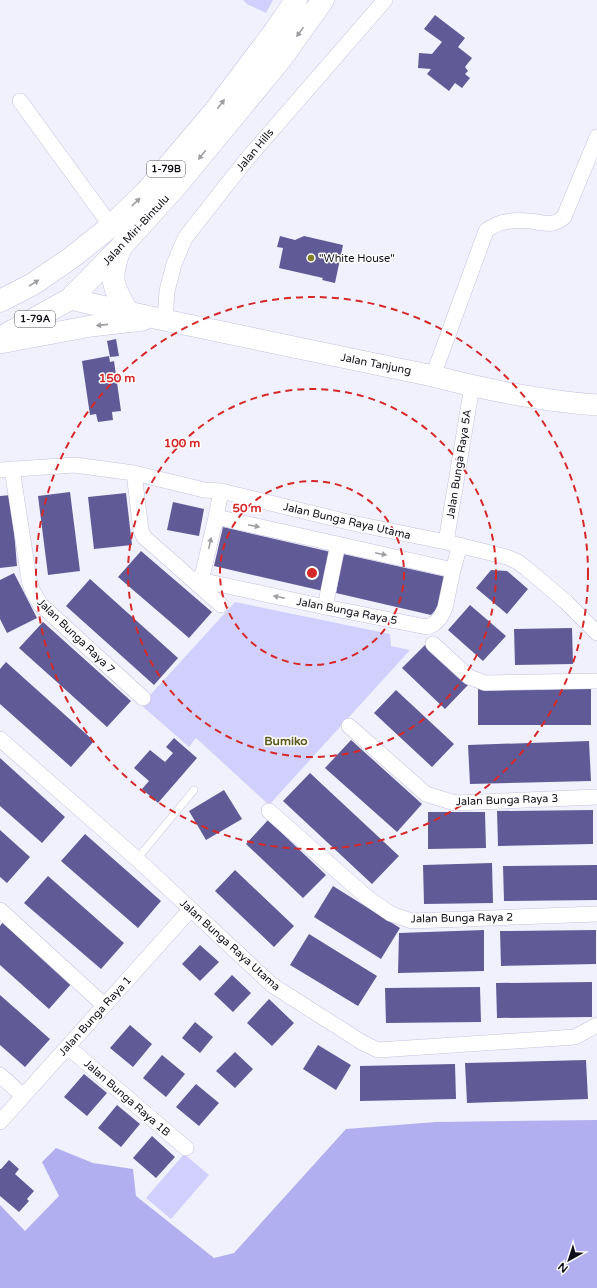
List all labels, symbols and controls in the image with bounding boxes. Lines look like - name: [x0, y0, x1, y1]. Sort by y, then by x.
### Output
- one-way arrow: [296, 26, 304, 37]
- one-way arrow: [216, 98, 225, 109]
- street label: Jalan Hills: [233, 126, 277, 174]
- one-way arrow: [197, 150, 206, 161]
- road number: 1-79B: [147, 161, 185, 177]
- street label: Jalan Miri-Bintulu: [100, 192, 172, 268]
- one-way arrow: [131, 197, 141, 207]
- place label: "White House": [319, 252, 395, 265]
- marker: "White House": [306, 253, 316, 263]
- one-way arrow: [28, 279, 40, 286]
- road number: 1-79A: [15, 311, 55, 327]
- one-way arrow: [96, 321, 108, 328]
- street label: Jalan Tanjung: [340, 351, 412, 377]
- text: 150 m: [99, 371, 135, 385]
- street label: Jalan Bunga Raya 5A: [444, 408, 474, 520]
- text: 100 m: [164, 436, 200, 450]
- street label: Jalan Bunga Raya Utama: [282, 500, 412, 542]
- text: 50 m: [232, 501, 262, 515]
- one-way arrow: [248, 523, 261, 529]
- one-way arrow: [208, 537, 214, 549]
- one-way arrow: [375, 551, 388, 557]
- centre of rings: [305, 566, 319, 580]
- one-way arrow: [273, 594, 285, 600]
- street label: Jalan Bunga Raya 5: [295, 595, 399, 627]
- street label: Jalan Bunga Raya 7: [35, 596, 117, 676]
- district label: Bumiko: [264, 734, 308, 748]
- street label: Jalan Bunga Raya 3: [456, 792, 558, 808]
- street label: Jalan Bunga Raya Utama: [177, 897, 283, 993]
- street label: Jalan Bunga Raya 2: [411, 911, 513, 925]
- street label: Jalan Bunga Raya 1: [56, 974, 134, 1058]
- street label: Jalan Bunga Raya 1B: [81, 1057, 173, 1139]
- north arrow: [549, 1240, 589, 1280]
- text: N: [555, 1260, 571, 1275]

